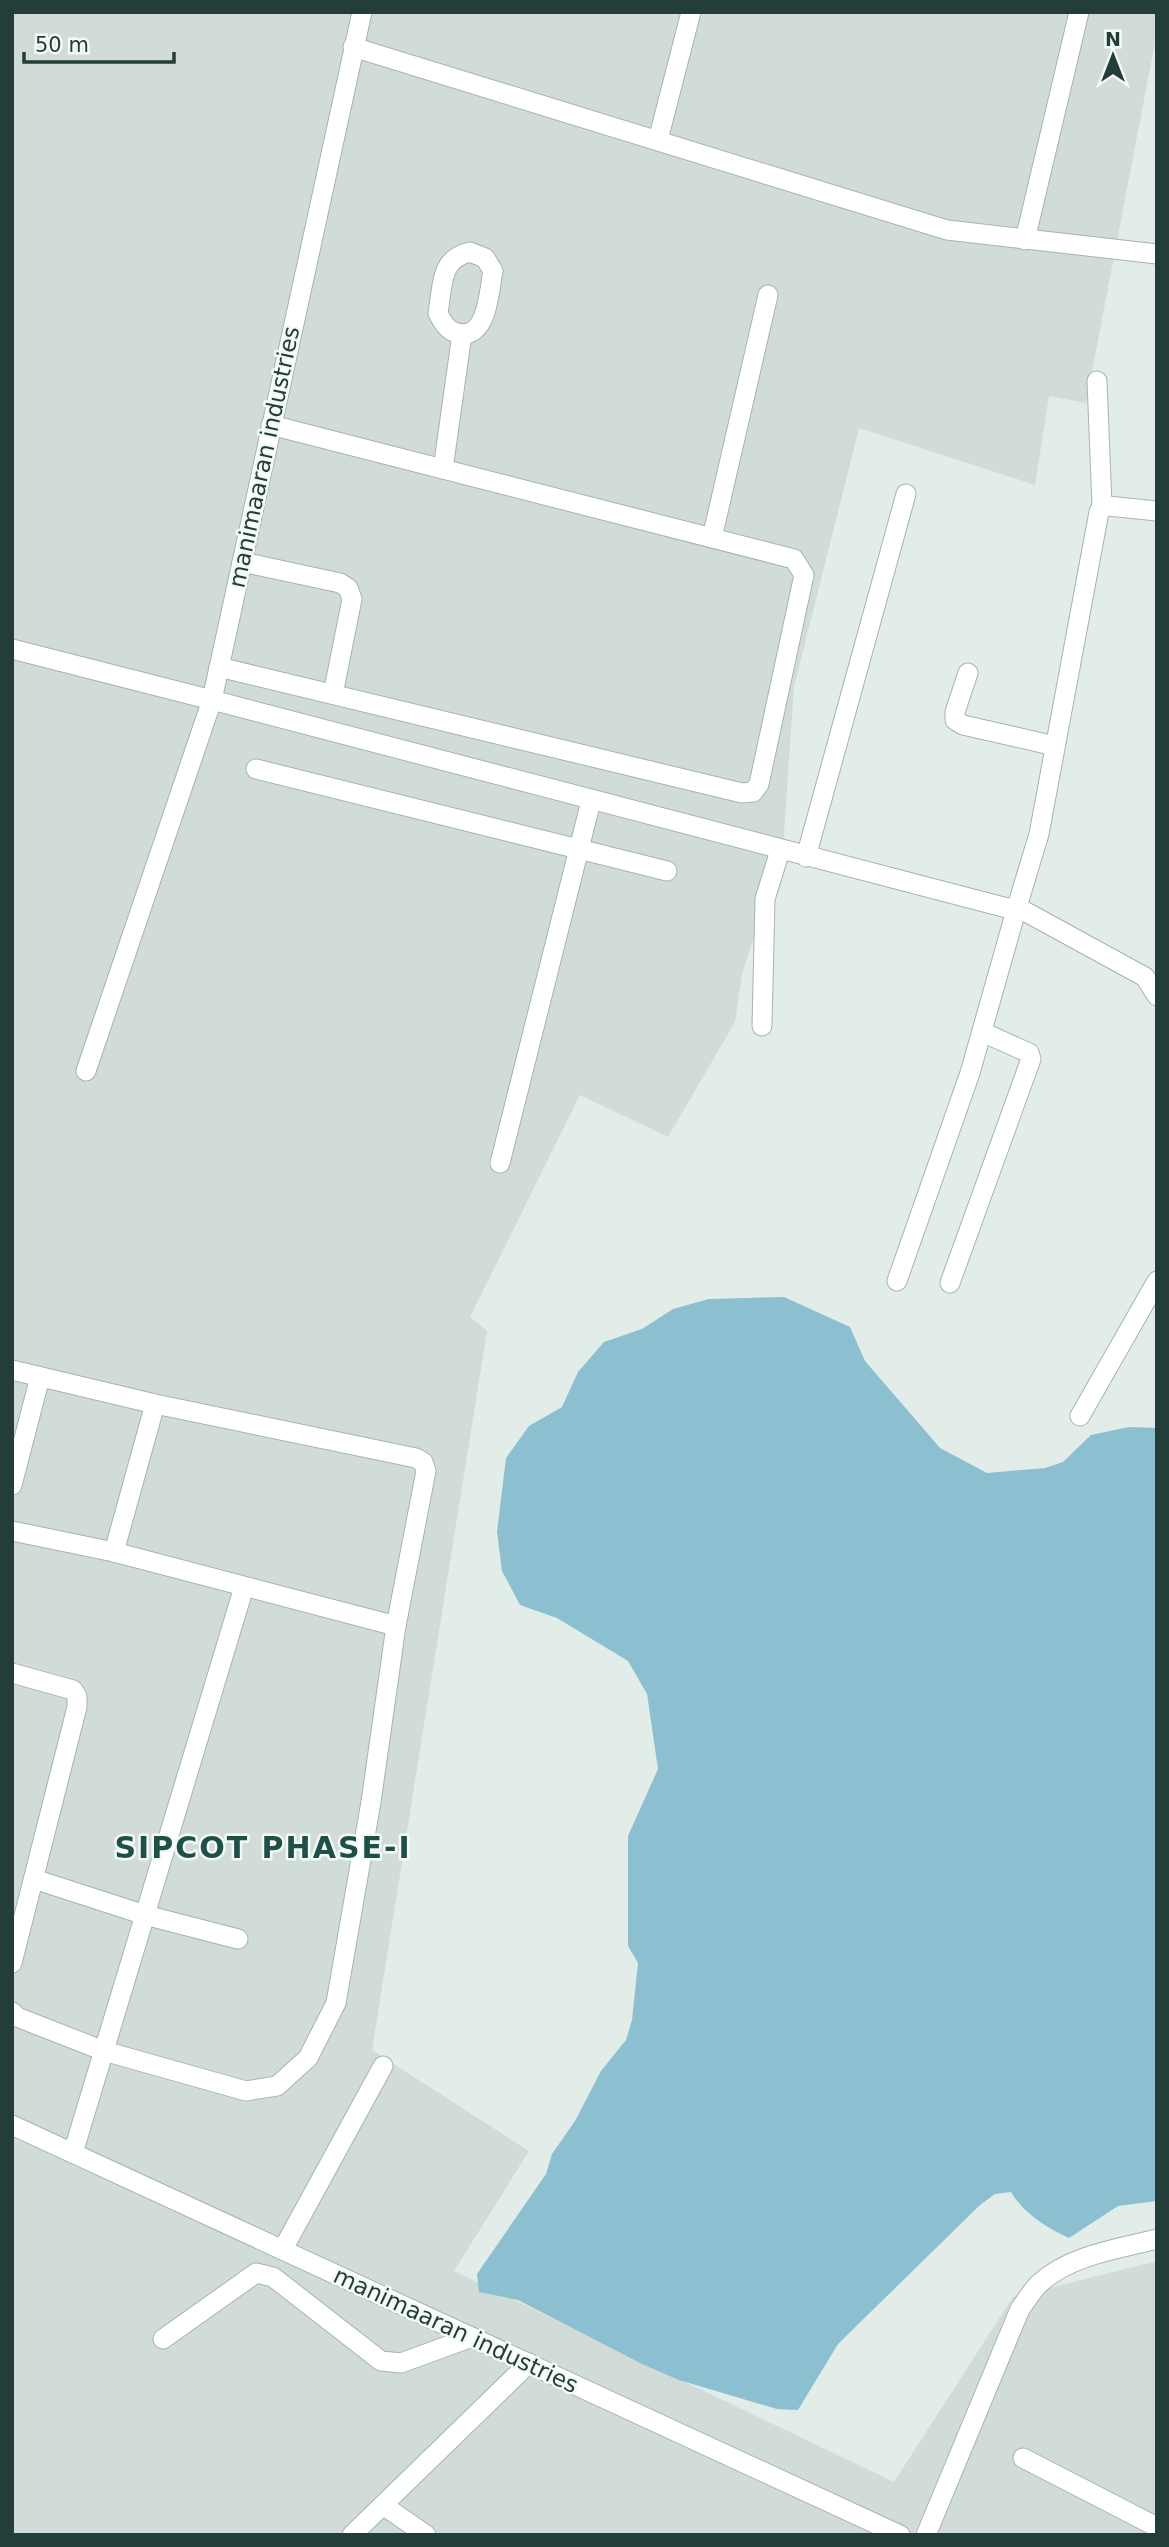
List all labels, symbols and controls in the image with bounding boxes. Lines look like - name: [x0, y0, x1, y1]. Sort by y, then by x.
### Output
- scale bar: [24, 21, 175, 65]
- north arrow: [1078, 21, 1148, 91]
- text: N: [1105, 28, 1121, 50]
- text: 50 m: [35, 33, 89, 57]
- street label: manimaaran industries: [224, 324, 304, 590]
- district label: SIPCOT PHASE-I: [114, 1830, 412, 1865]
- street label: manimaaran industries: [330, 2262, 582, 2398]

